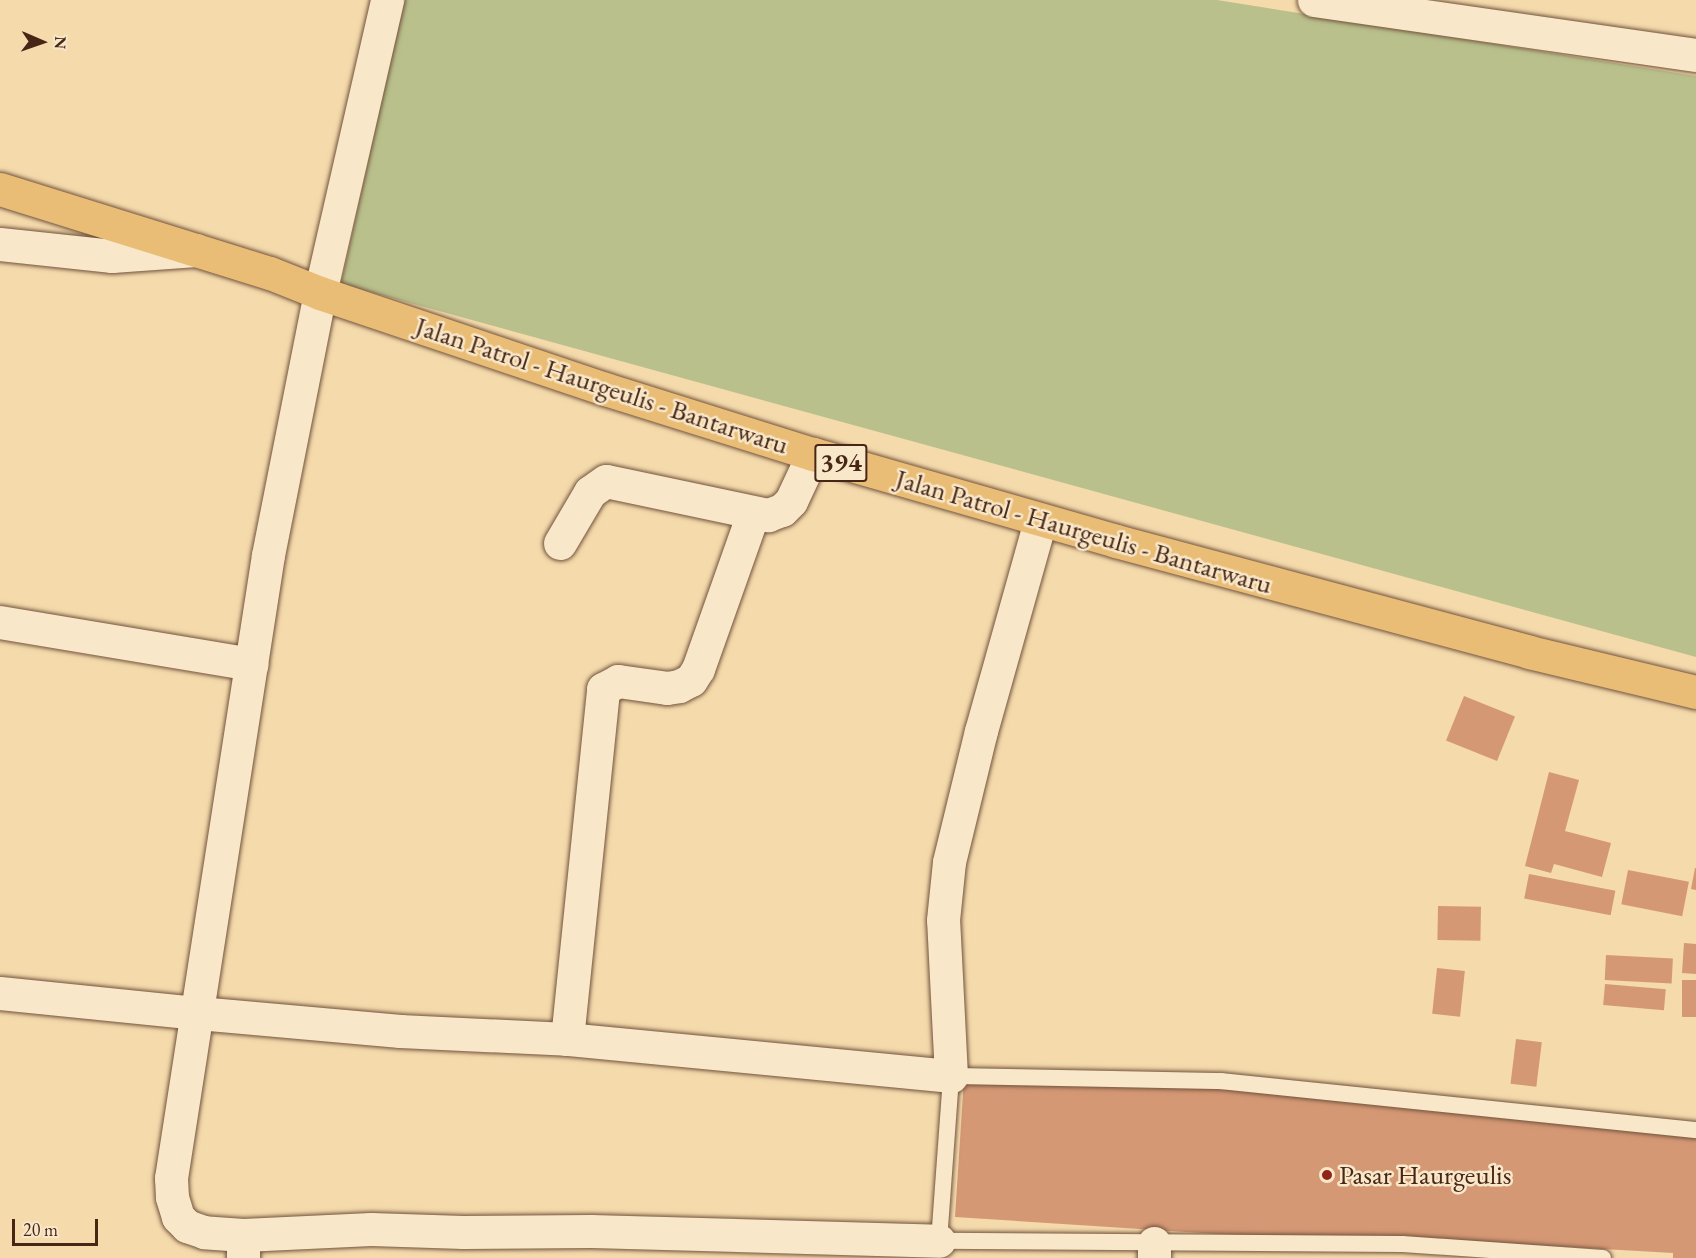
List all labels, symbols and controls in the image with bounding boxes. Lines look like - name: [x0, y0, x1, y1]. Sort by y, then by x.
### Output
- north arrow: [12, 12, 72, 72]
- text: N: [50, 36, 71, 49]
- street label: Jalan Patrol - Haurgeulis - Bantarwaru: [412, 309, 792, 461]
- road number: 394: [814, 440, 868, 486]
- street label: Jalan Patrol - Haurgeulis - Bantarwaru: [892, 462, 1276, 600]
- place label: Pasar Haurgeulis: [1339, 1159, 1511, 1191]
- marker: Pasar Haurgeulis: [1320, 1168, 1334, 1182]
- scale bar: [15, 1207, 100, 1245]
- text: 20 m: [23, 1218, 58, 1241]

